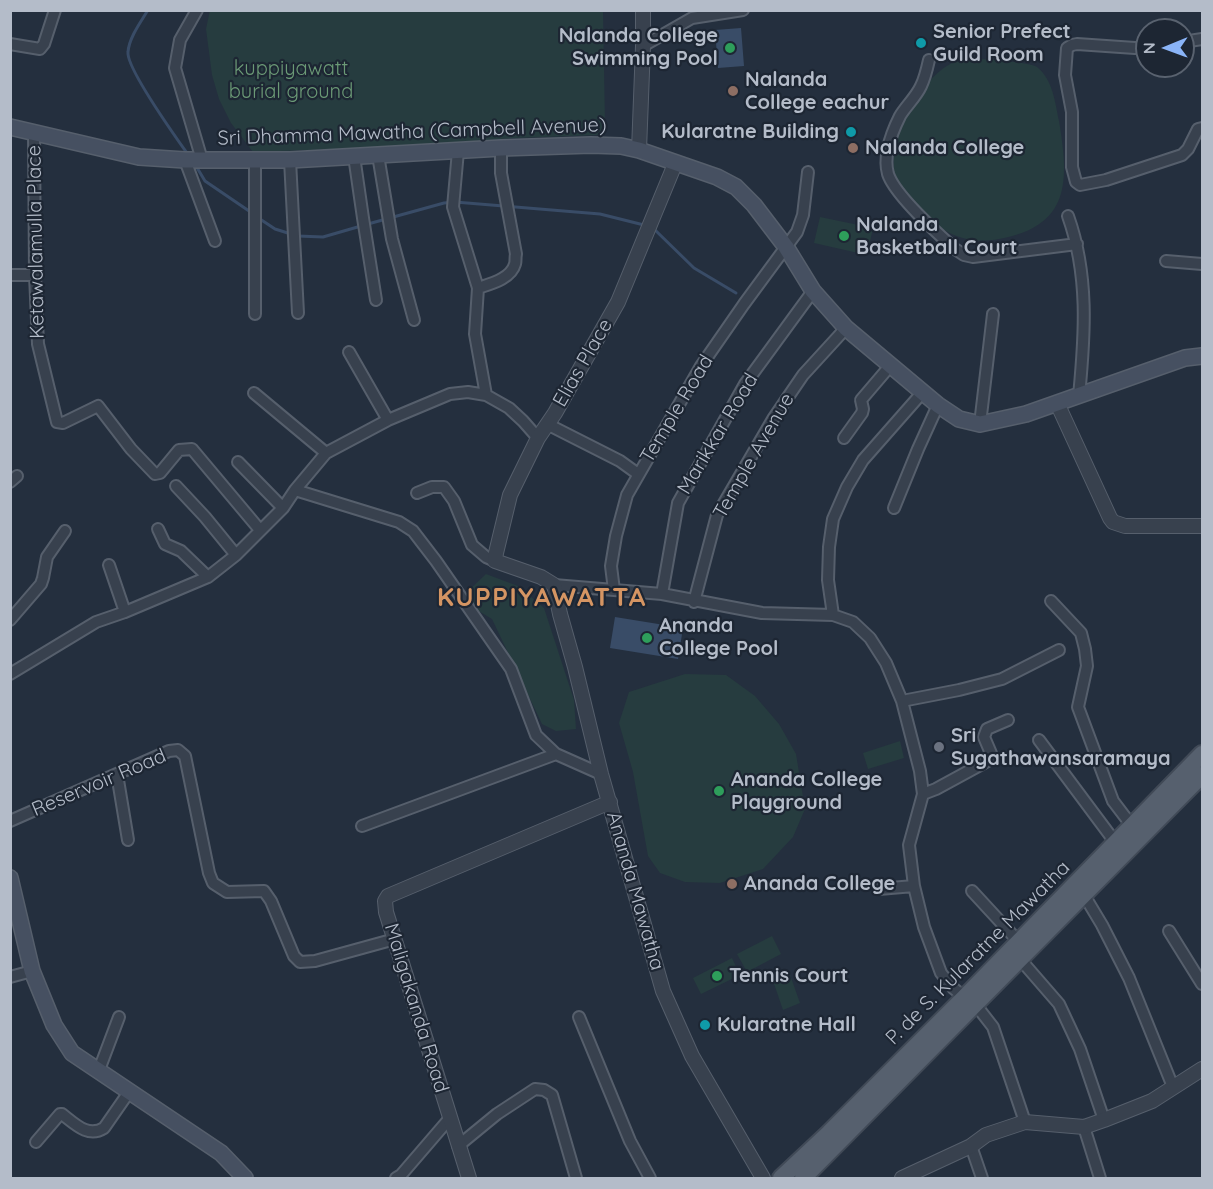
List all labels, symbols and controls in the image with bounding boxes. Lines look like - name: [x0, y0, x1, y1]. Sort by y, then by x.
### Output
- north arrow: [1135, 18, 1195, 78]
- place label: Senior Prefect Guild Room: [933, 20, 1071, 67]
- place label: Nalanda College Swimming Pool: [559, 24, 718, 71]
- marker: Senior Prefect Guild Room: [914, 36, 928, 50]
- marker: Nalanda College Swimming Pool: [723, 41, 737, 55]
- text: N: [1139, 42, 1159, 54]
- park label: kuppiyawatt burial ground: [229, 57, 353, 104]
- place label: Nalanda College eachur: [745, 68, 889, 115]
- marker: Nalanda College eachur: [726, 84, 740, 98]
- street label: Sri Dhamma Mawatha (Campbell Avenue): [217, 113, 607, 151]
- place label: Kularatne Building: [661, 120, 839, 144]
- marker: Kularatne Building: [844, 125, 858, 139]
- place label: Nalanda College: [865, 136, 1024, 160]
- marker: Nalanda College: [846, 141, 860, 155]
- street label: Ketawalamulla Place: [22, 145, 50, 339]
- place label: Nalanda Basketball Court: [856, 213, 1017, 260]
- marker: Nalanda Basketball Court: [837, 229, 851, 243]
- street label: Elias Place: [548, 315, 618, 411]
- street label: Temple Road: [635, 350, 719, 468]
- street label: Marikkar Road: [672, 369, 764, 499]
- street label: Temple Avenue: [708, 389, 800, 523]
- district label: KUPPIYAWATTA: [437, 582, 647, 614]
- place label: Ananda College Pool: [659, 614, 778, 661]
- marker: Ananda College Pool: [640, 631, 654, 645]
- place label: Sri Sugathawansaramaya: [951, 724, 1171, 771]
- marker: Sri Sugathawansaramaya: [932, 740, 946, 754]
- street label: Reservoir Road: [28, 744, 170, 822]
- place label: Ananda College Playground: [731, 768, 882, 815]
- marker: Ananda College Playground: [712, 784, 726, 798]
- street label: Ananda Mawatha: [601, 809, 669, 973]
- street label: P. de S. Kularatne Mawatha: [881, 856, 1075, 1050]
- place label: Ananda College: [744, 872, 895, 896]
- marker: Ananda College: [725, 877, 739, 891]
- street label: Maligakanda Road: [379, 920, 453, 1096]
- place label: Tennis Court: [729, 964, 848, 988]
- marker: Tennis Court: [710, 969, 724, 983]
- place label: Kularatne Hall: [717, 1013, 856, 1037]
- marker: Kularatne Hall: [698, 1018, 712, 1032]

